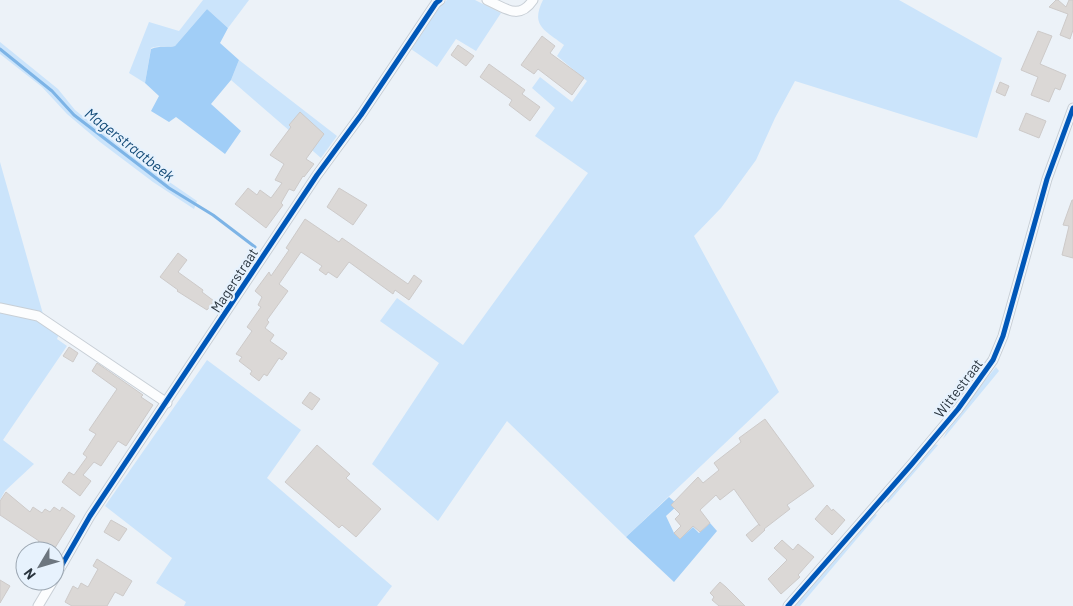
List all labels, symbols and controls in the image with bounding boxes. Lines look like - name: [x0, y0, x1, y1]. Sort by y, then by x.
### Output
- water label: Magerstraatbeek: [82, 104, 179, 185]
- street label: Magerstraat: [207, 245, 261, 315]
- street label: Wittestraat: [930, 355, 986, 421]
- north arrow: [15, 541, 65, 591]
- text: N: [20, 565, 39, 583]

